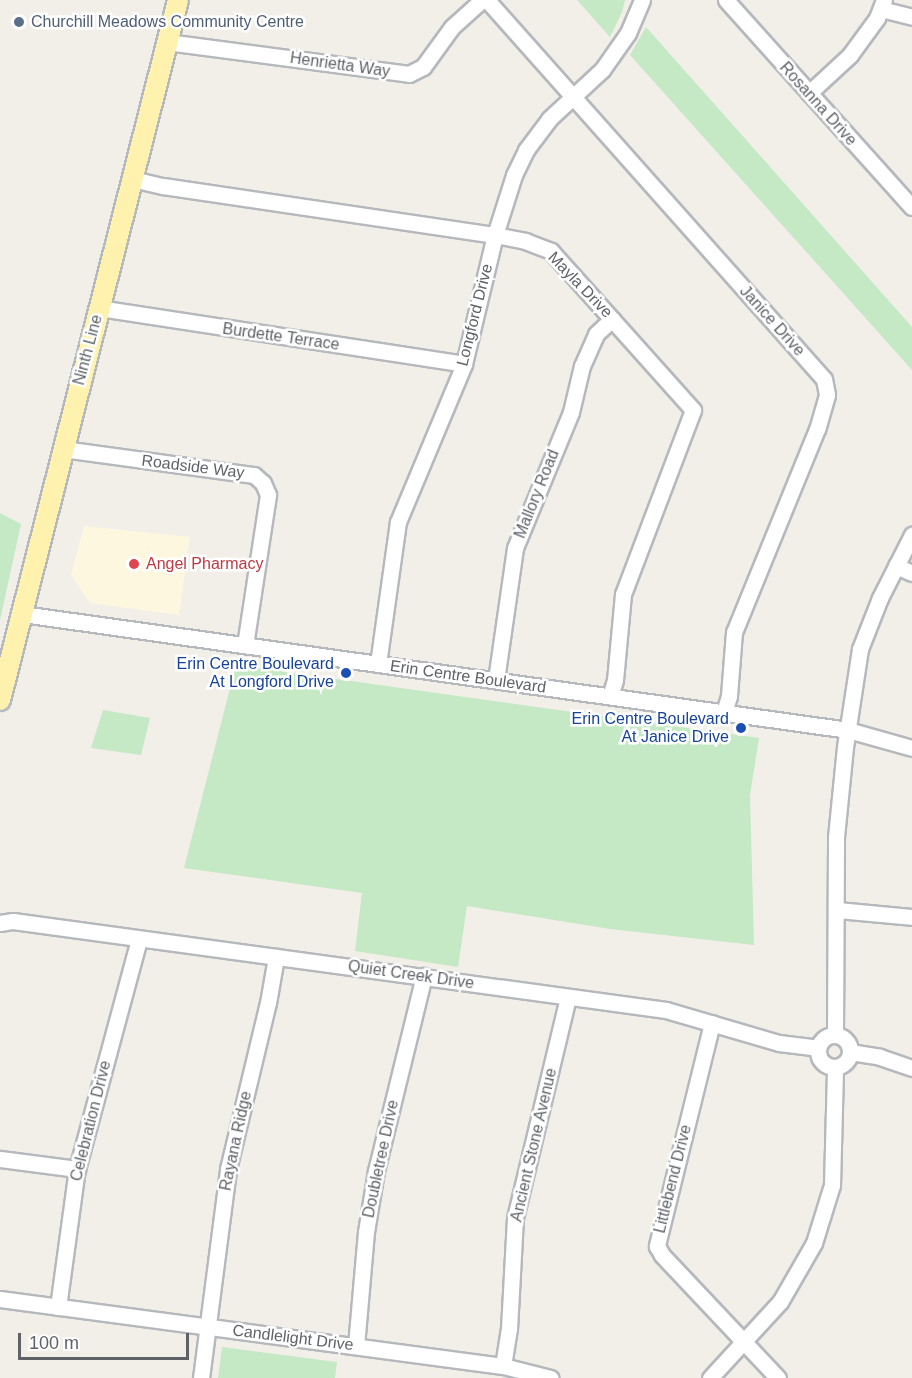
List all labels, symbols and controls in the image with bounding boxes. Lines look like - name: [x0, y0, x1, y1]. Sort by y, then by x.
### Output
- place label: Churchill Meadows Community Centre: [31, 12, 304, 32]
- marker: Churchill Meadows Community Centre: [12, 15, 26, 29]
- street label: Henrietta Way: [289, 48, 391, 82]
- street label: Rosanna Drive: [775, 58, 861, 150]
- street label: Mayla Drive: [544, 248, 616, 322]
- street label: Longford Drive: [453, 262, 497, 368]
- street label: Janice Drive: [735, 282, 809, 360]
- street label: Ninth Line: [69, 313, 107, 387]
- street label: Burdette Terrace: [221, 319, 341, 355]
- street label: Mallory Road: [510, 447, 564, 541]
- street label: Roadside Way: [140, 451, 246, 483]
- place label: Angel Pharmacy: [146, 554, 263, 574]
- marker: Angel Pharmacy: [127, 557, 141, 571]
- place label: Erin Centre Boulevard At Longford Drive: [177, 654, 334, 692]
- street label: Erin Centre Boulevard: [389, 657, 547, 697]
- marker: Erin Centre Boulevard At Longford Drive: [339, 666, 353, 680]
- place label: Erin Centre Boulevard At Janice Drive: [572, 709, 729, 747]
- marker: Erin Centre Boulevard At Janice Drive: [734, 721, 748, 735]
- street label: Quiet Creek Drive: [347, 957, 475, 993]
- street label: Celebration Drive: [67, 1059, 115, 1183]
- street label: Ancient Stone Avenue: [507, 1066, 561, 1224]
- street label: Rayana Ridge: [216, 1089, 256, 1193]
- street label: Doubletree Drive: [359, 1098, 403, 1220]
- street label: Littlebend Drive: [650, 1123, 696, 1235]
- scale bar: [21, 1321, 192, 1359]
- street label: Candlelight Drive: [231, 1321, 355, 1355]
- text: 100 m: [29, 1333, 79, 1353]

